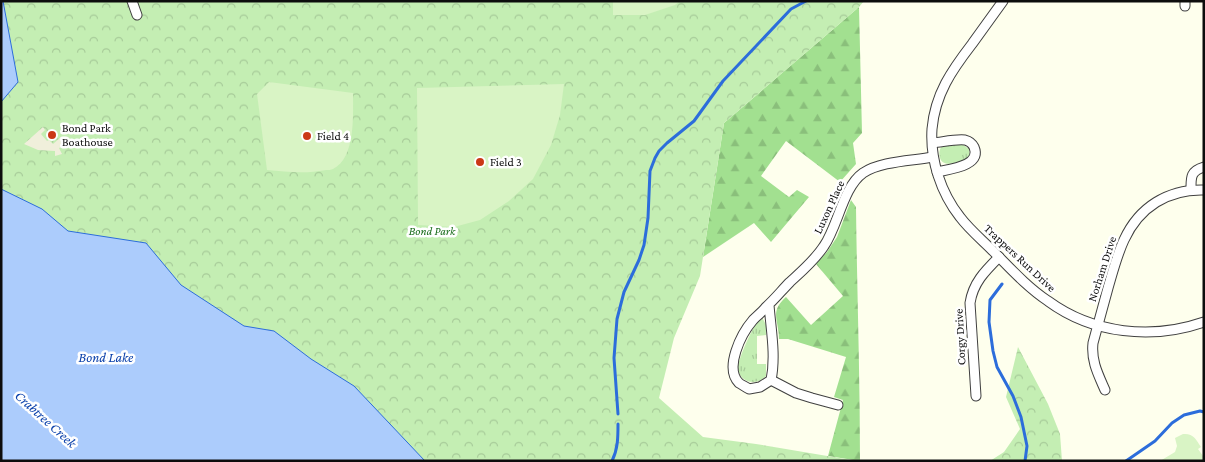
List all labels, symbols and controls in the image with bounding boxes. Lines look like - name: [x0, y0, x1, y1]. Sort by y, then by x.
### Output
- place label: Bond Park Boathouse: [62, 121, 113, 149]
- marker: Bond Park Boathouse: [46, 129, 58, 141]
- place label: Field 4: [317, 129, 349, 143]
- marker: Field 4: [301, 130, 313, 142]
- place label: Field 3: [490, 155, 522, 169]
- marker: Field 3: [474, 156, 486, 168]
- street label: Luxon Place: [811, 178, 847, 236]
- street label: Trappers Run Drive: [981, 221, 1059, 295]
- park label: Bond Park: [409, 224, 456, 238]
- street label: Norham Drive: [1085, 235, 1119, 303]
- street label: Corgy Drive: [952, 308, 968, 366]
- water label: Bond Lake: [79, 349, 134, 365]
- water label: Crabtree Creek: [12, 387, 81, 451]

